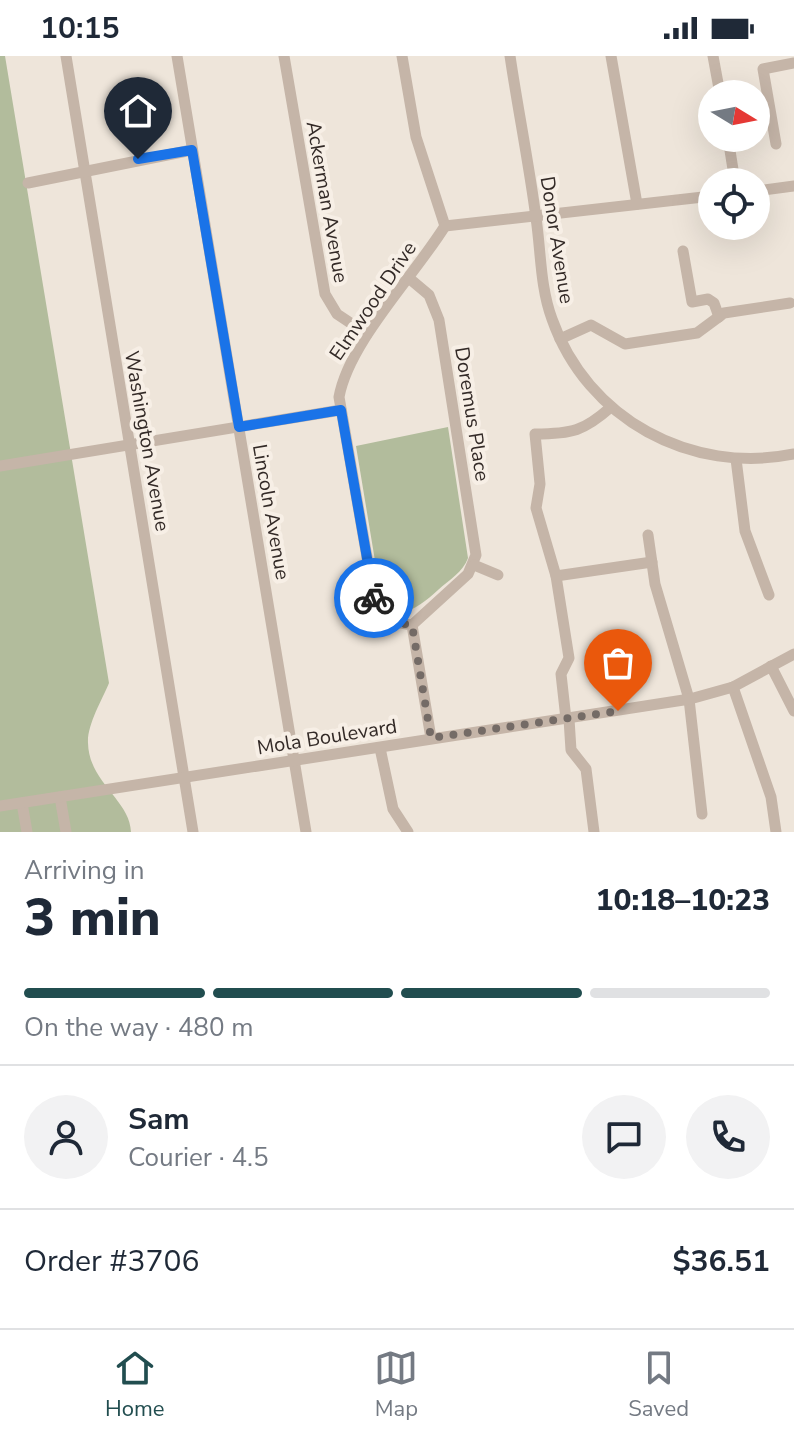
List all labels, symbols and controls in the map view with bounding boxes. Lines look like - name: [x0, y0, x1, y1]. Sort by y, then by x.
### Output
- text: 10:15: [40, 8, 119, 49]
- pin: [104, 77, 172, 159]
- north arrow: [698, 80, 770, 152]
- map controls: [698, 80, 770, 240]
- icon: home: [116, 89, 160, 133]
- street label: Ackerman Avenue: [300, 119, 354, 285]
- button: locate: [698, 168, 770, 240]
- street label: Donor Avenue: [534, 174, 580, 306]
- street label: Elmwood Drive: [323, 236, 423, 366]
- street label: Doremus Place: [448, 345, 496, 483]
- street label: Washington Avenue: [118, 349, 176, 533]
- street label: Lincoln Avenue: [246, 442, 296, 582]
- courier: [334, 558, 414, 638]
- icon: bike: [352, 576, 396, 620]
- pin: [584, 629, 652, 711]
- icon: bag: [596, 641, 640, 685]
- street label: Mola Boulevard: [255, 713, 399, 761]
- text: Arriving in: [24, 853, 145, 888]
- text: 10:18–10:23: [595, 880, 770, 921]
- text: 3 min: [24, 882, 161, 953]
- text: On the way · 480 m: [24, 1010, 253, 1045]
- button: person: [24, 1095, 108, 1179]
- button: chat: [582, 1095, 666, 1179]
- button: phone: [686, 1095, 770, 1179]
- text: Sam: [128, 1099, 190, 1140]
- text: Courier · 4.5: [128, 1140, 269, 1175]
- text: Order #3706: [24, 1241, 199, 1282]
- text: $36.51: [673, 1241, 770, 1282]
- tab: Home: [105, 1346, 164, 1424]
- tab: Map: [374, 1346, 418, 1424]
- tab: Saved: [628, 1346, 689, 1424]

